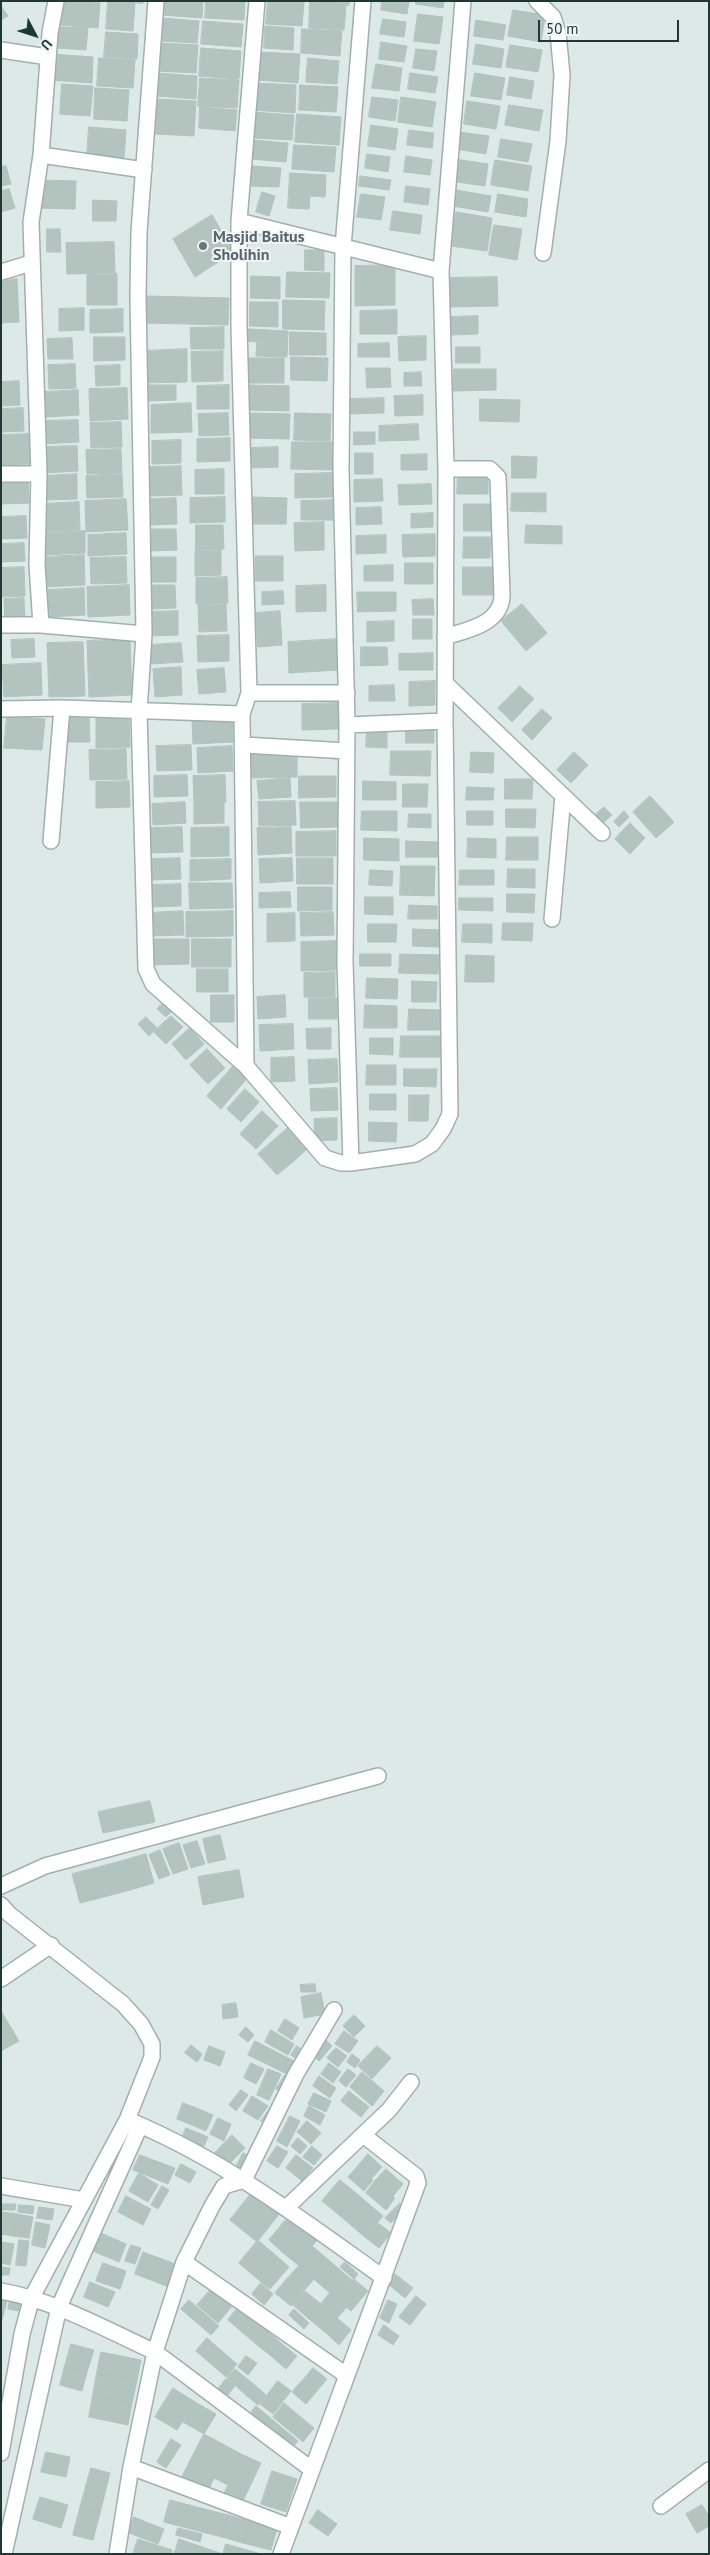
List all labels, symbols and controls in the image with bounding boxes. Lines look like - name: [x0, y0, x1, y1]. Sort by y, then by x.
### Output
- north arrow: [10, 10, 60, 60]
- scale bar: [540, 10, 681, 42]
- text: 50 m: [546, 19, 579, 38]
- text: U: [37, 35, 56, 54]
- place label: Masjid Baitus Sholihin: [213, 227, 304, 265]
- marker: Masjid Baitus Sholihin: [197, 240, 209, 252]

